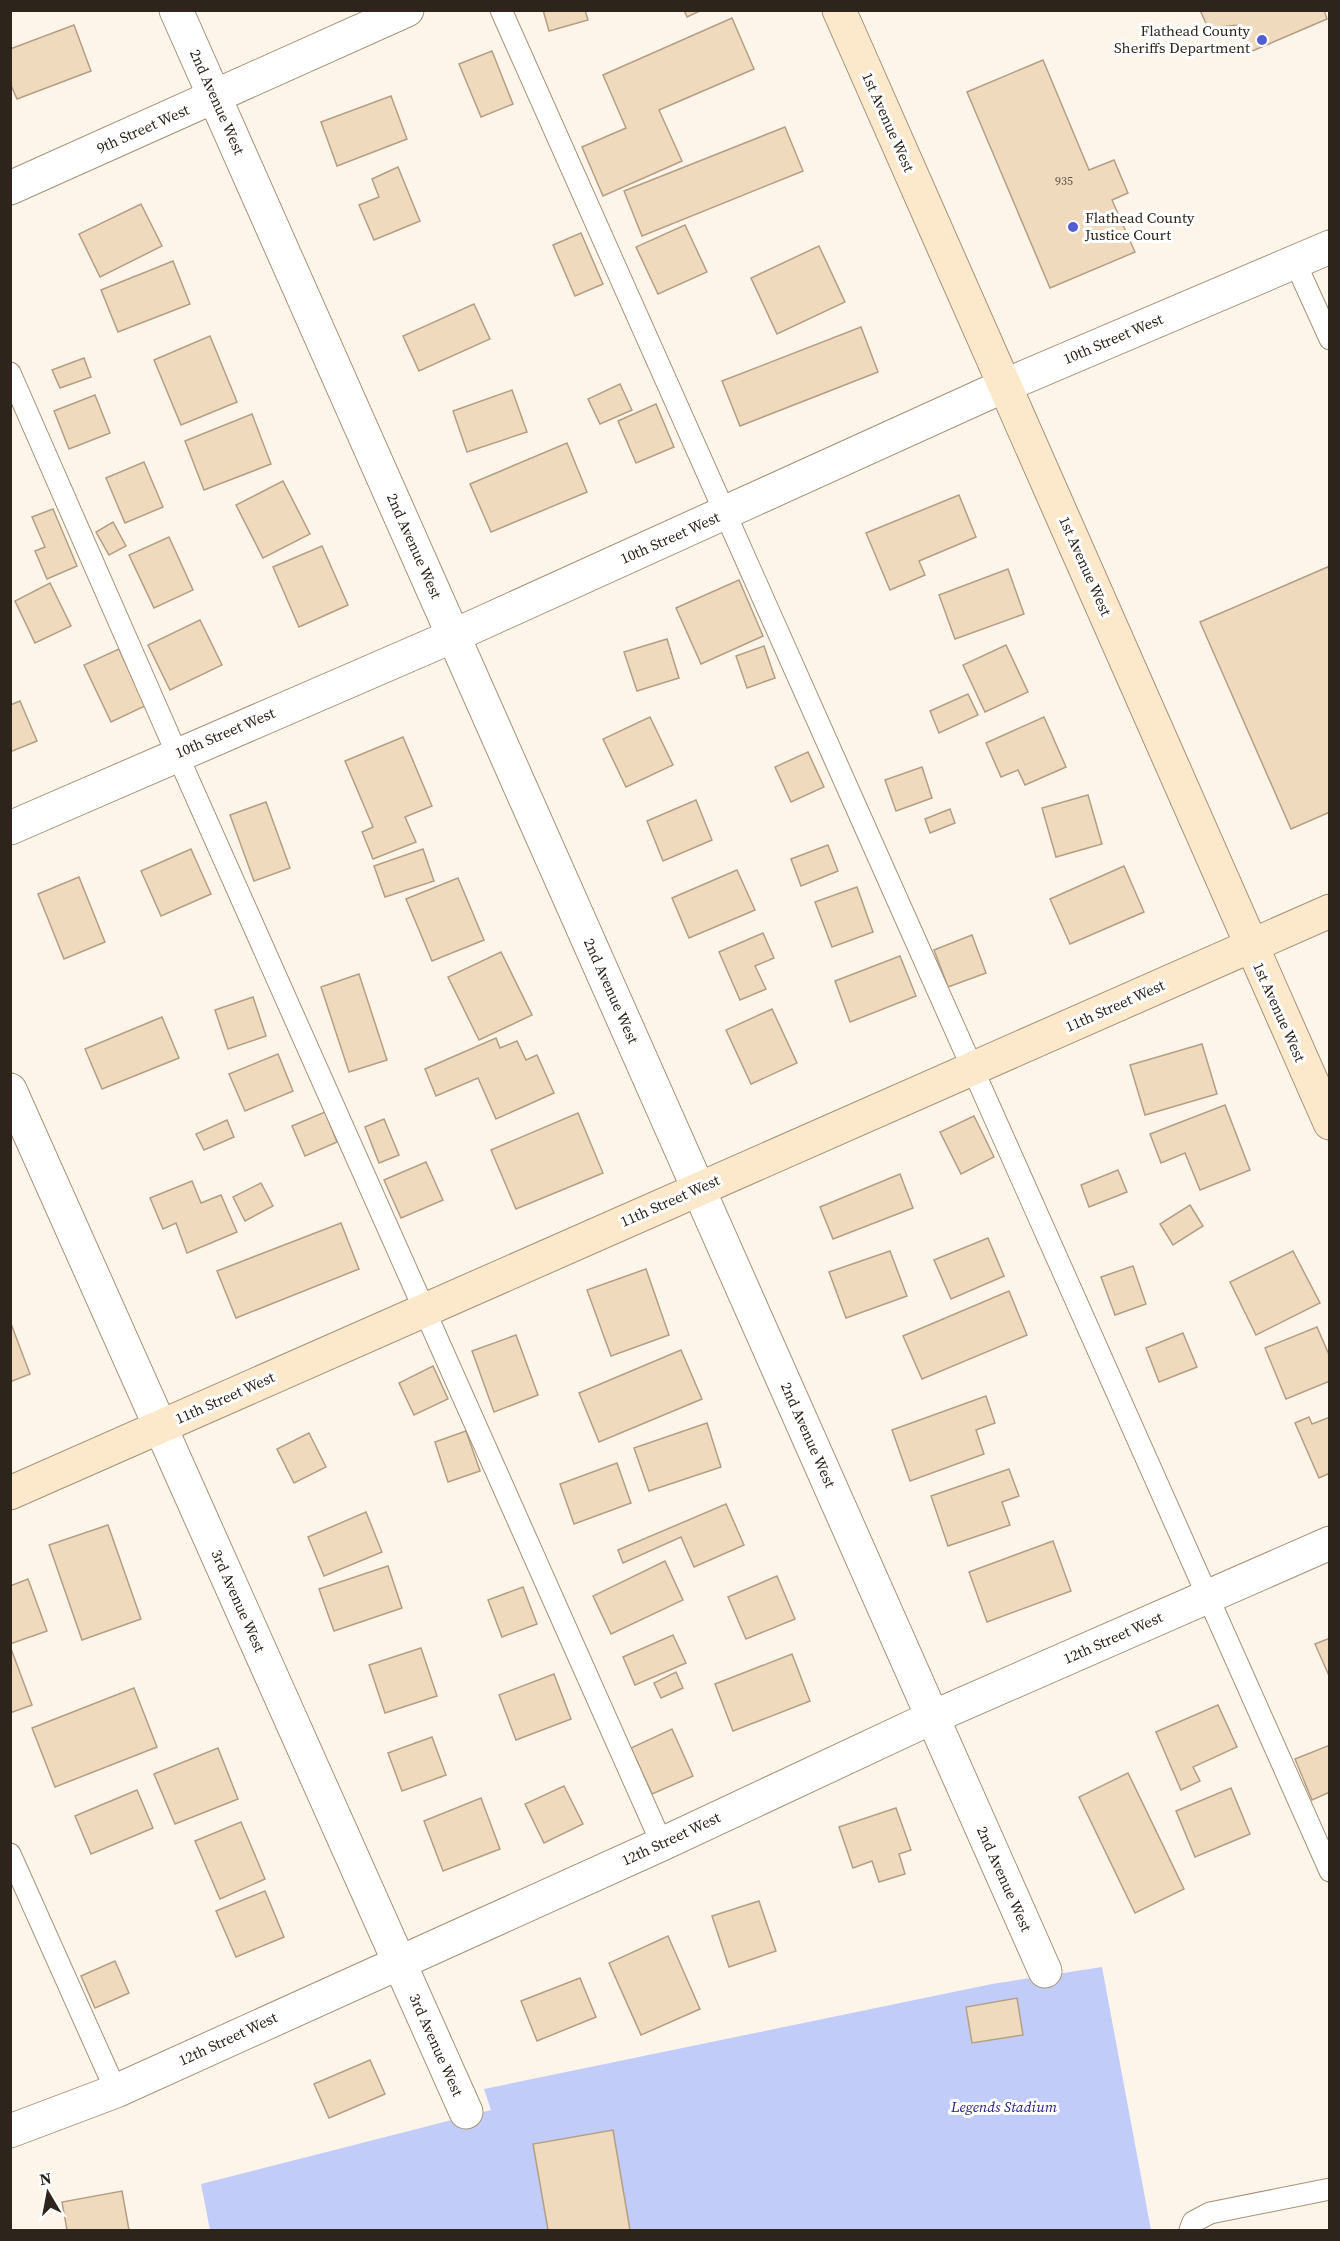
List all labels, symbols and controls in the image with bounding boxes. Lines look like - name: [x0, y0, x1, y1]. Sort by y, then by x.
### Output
- place label: Flathead County Sheriffs Department: [1114, 20, 1250, 58]
- marker: Flathead County Sheriffs Department: [1255, 33, 1269, 47]
- street label: 2nd Avenue West: [185, 46, 250, 158]
- street label: 1st Avenue West: [857, 69, 920, 175]
- street label: 9th Street West: [93, 99, 192, 158]
- house number: 935: [1055, 173, 1073, 189]
- place label: Flathead County Justice Court: [1084, 207, 1195, 245]
- marker: Flathead County Justice Court: [1066, 220, 1080, 234]
- street label: 10th Street West: [1060, 308, 1166, 369]
- street label: 2nd Avenue West: [382, 490, 447, 602]
- street label: 10th Street West: [617, 506, 723, 569]
- street label: 1st Avenue West: [1054, 513, 1117, 619]
- street label: 10th Street West: [172, 702, 278, 763]
- street label: 2nd Avenue West: [579, 935, 644, 1047]
- street label: 1st Avenue West: [1248, 959, 1311, 1065]
- street label: 11th Street West: [1062, 974, 1168, 1037]
- street label: 11th Street West: [617, 1169, 723, 1232]
- street label: 11th Street West: [172, 1366, 278, 1429]
- street label: 2nd Avenue West: [776, 1379, 841, 1491]
- street label: 3rd Avenue West: [206, 1546, 271, 1656]
- street label: 12th Street West: [1060, 1606, 1166, 1669]
- street label: 12th Street West: [618, 1806, 724, 1871]
- street label: 2nd Avenue West: [972, 1823, 1037, 1935]
- street label: 3rd Avenue West: [404, 1990, 469, 2100]
- street label: 12th Street West: [175, 2006, 281, 2071]
- park label: Legends Stadium: [950, 2096, 1058, 2117]
- north arrow: [18, 2163, 78, 2223]
- text: N: [38, 2166, 53, 2190]

